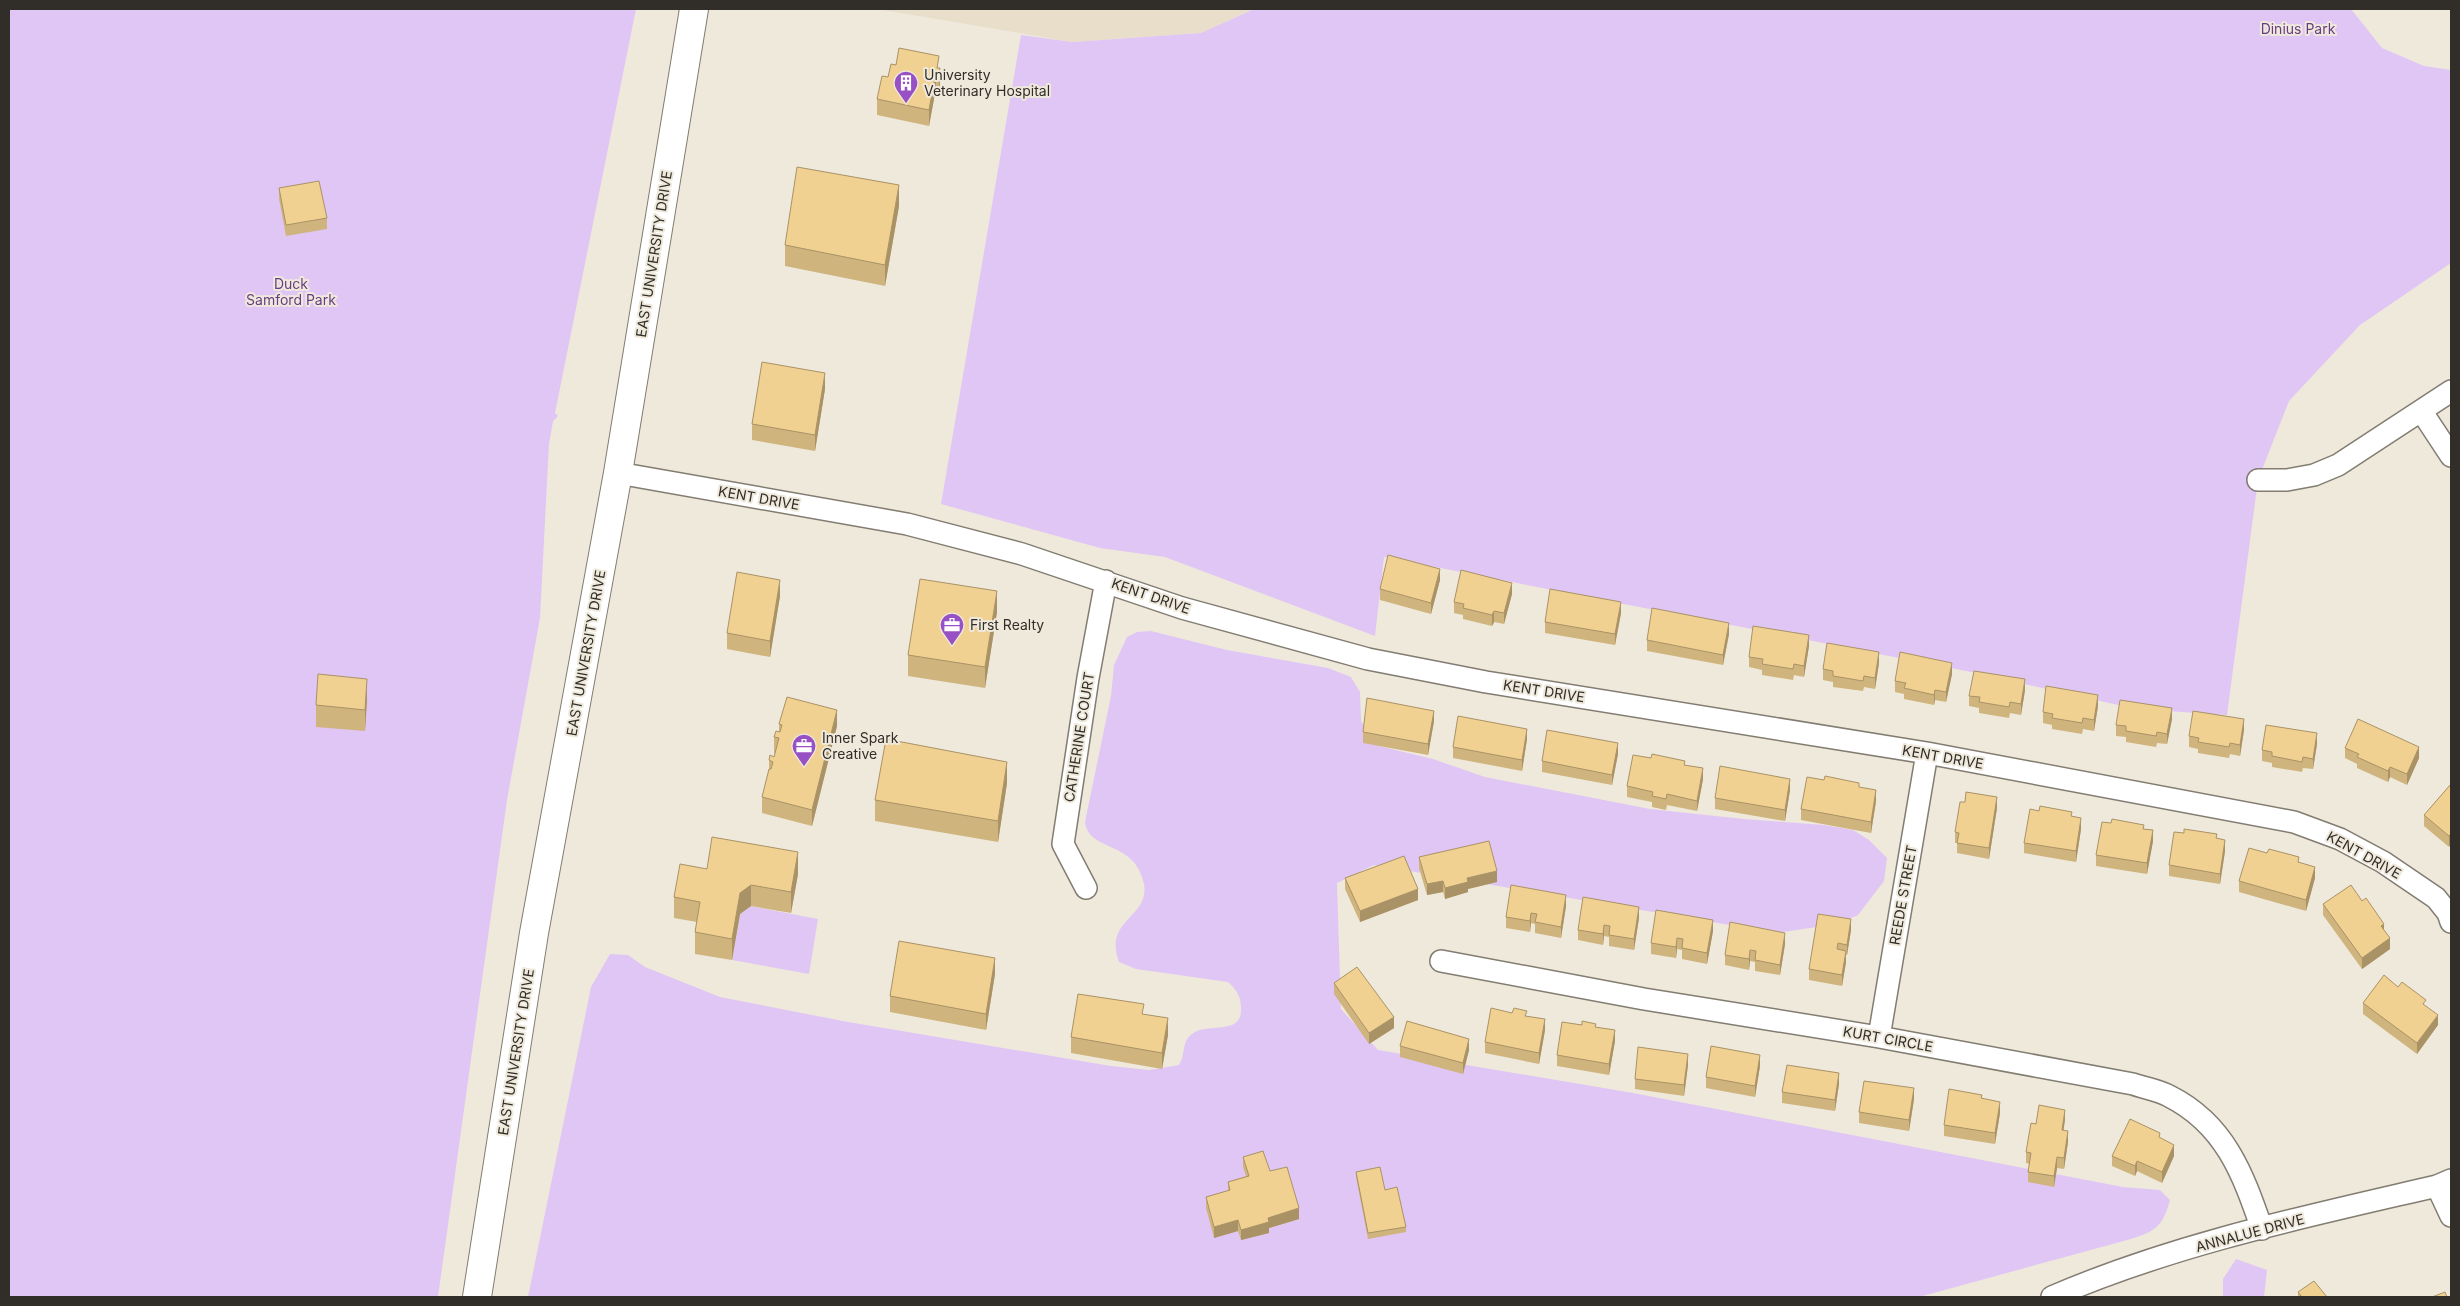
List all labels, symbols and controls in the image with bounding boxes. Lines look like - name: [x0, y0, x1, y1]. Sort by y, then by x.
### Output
- park label: Dinius Park: [2261, 20, 2336, 37]
- place label: University Veterinary Hospital: [924, 66, 1050, 99]
- building icon: University Veterinary Hospital: [893, 70, 919, 104]
- street label: EAST UNIVERSITY DRIVE: [632, 169, 675, 338]
- park label: Duck Samford Park: [246, 275, 336, 308]
- street label: KENT DRIVE: [717, 482, 801, 513]
- street label: EAST UNIVERSITY DRIVE: [563, 569, 608, 737]
- street label: KENT DRIVE: [1109, 574, 1193, 617]
- office icon: First Realty: [939, 612, 965, 646]
- place label: First Realty: [970, 616, 1044, 633]
- street label: CATHERINE COURT: [1060, 671, 1097, 803]
- street label: KENT DRIVE: [1502, 676, 1586, 705]
- place label: Inner Spark Creative: [822, 729, 899, 762]
- office icon: Inner Spark Creative: [791, 733, 817, 767]
- street label: KENT DRIVE: [1901, 741, 1985, 772]
- street label: KENT DRIVE: [2324, 827, 2404, 882]
- street label: REEDE STREET: [1885, 844, 1920, 946]
- street label: EAST UNIVERSITY DRIVE: [494, 967, 537, 1136]
- street label: KURT CIRCLE: [1842, 1022, 1935, 1055]
- street label: ANNALUE DRIVE: [2194, 1210, 2306, 1255]

